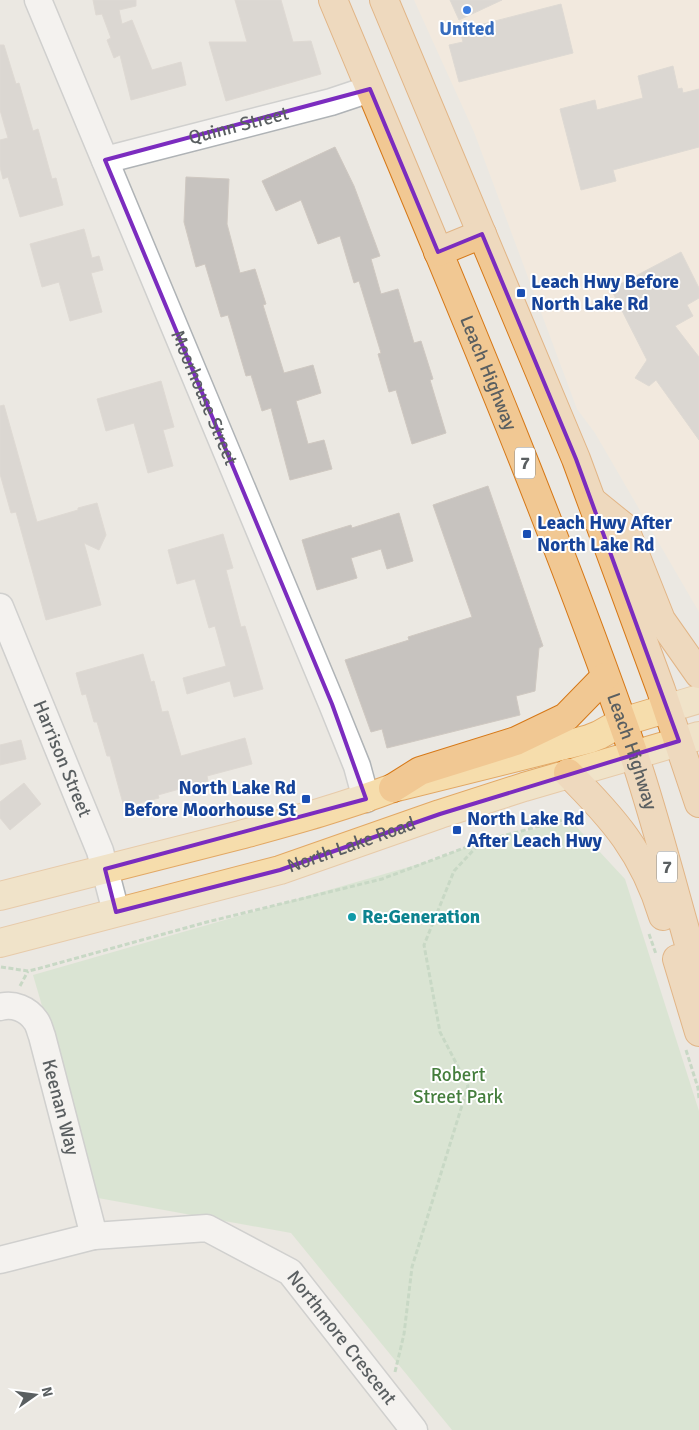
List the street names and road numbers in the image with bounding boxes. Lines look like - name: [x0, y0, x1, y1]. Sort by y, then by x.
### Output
- street label: Quinn Street: [186, 101, 292, 150]
- street label: Leach Highway: [454, 312, 522, 434]
- street label: Moorhouse Street: [165, 326, 243, 469]
- road number: 7: [515, 448, 535, 478]
- street label: Leach Highway: [601, 690, 663, 813]
- street label: Harrison Street: [28, 697, 97, 821]
- street label: North Lake Road: [284, 811, 419, 879]
- road number: 7: [657, 852, 677, 882]
- street label: Keenan Way: [37, 1057, 85, 1158]
- street label: Northmore Crescent: [282, 1266, 402, 1410]

